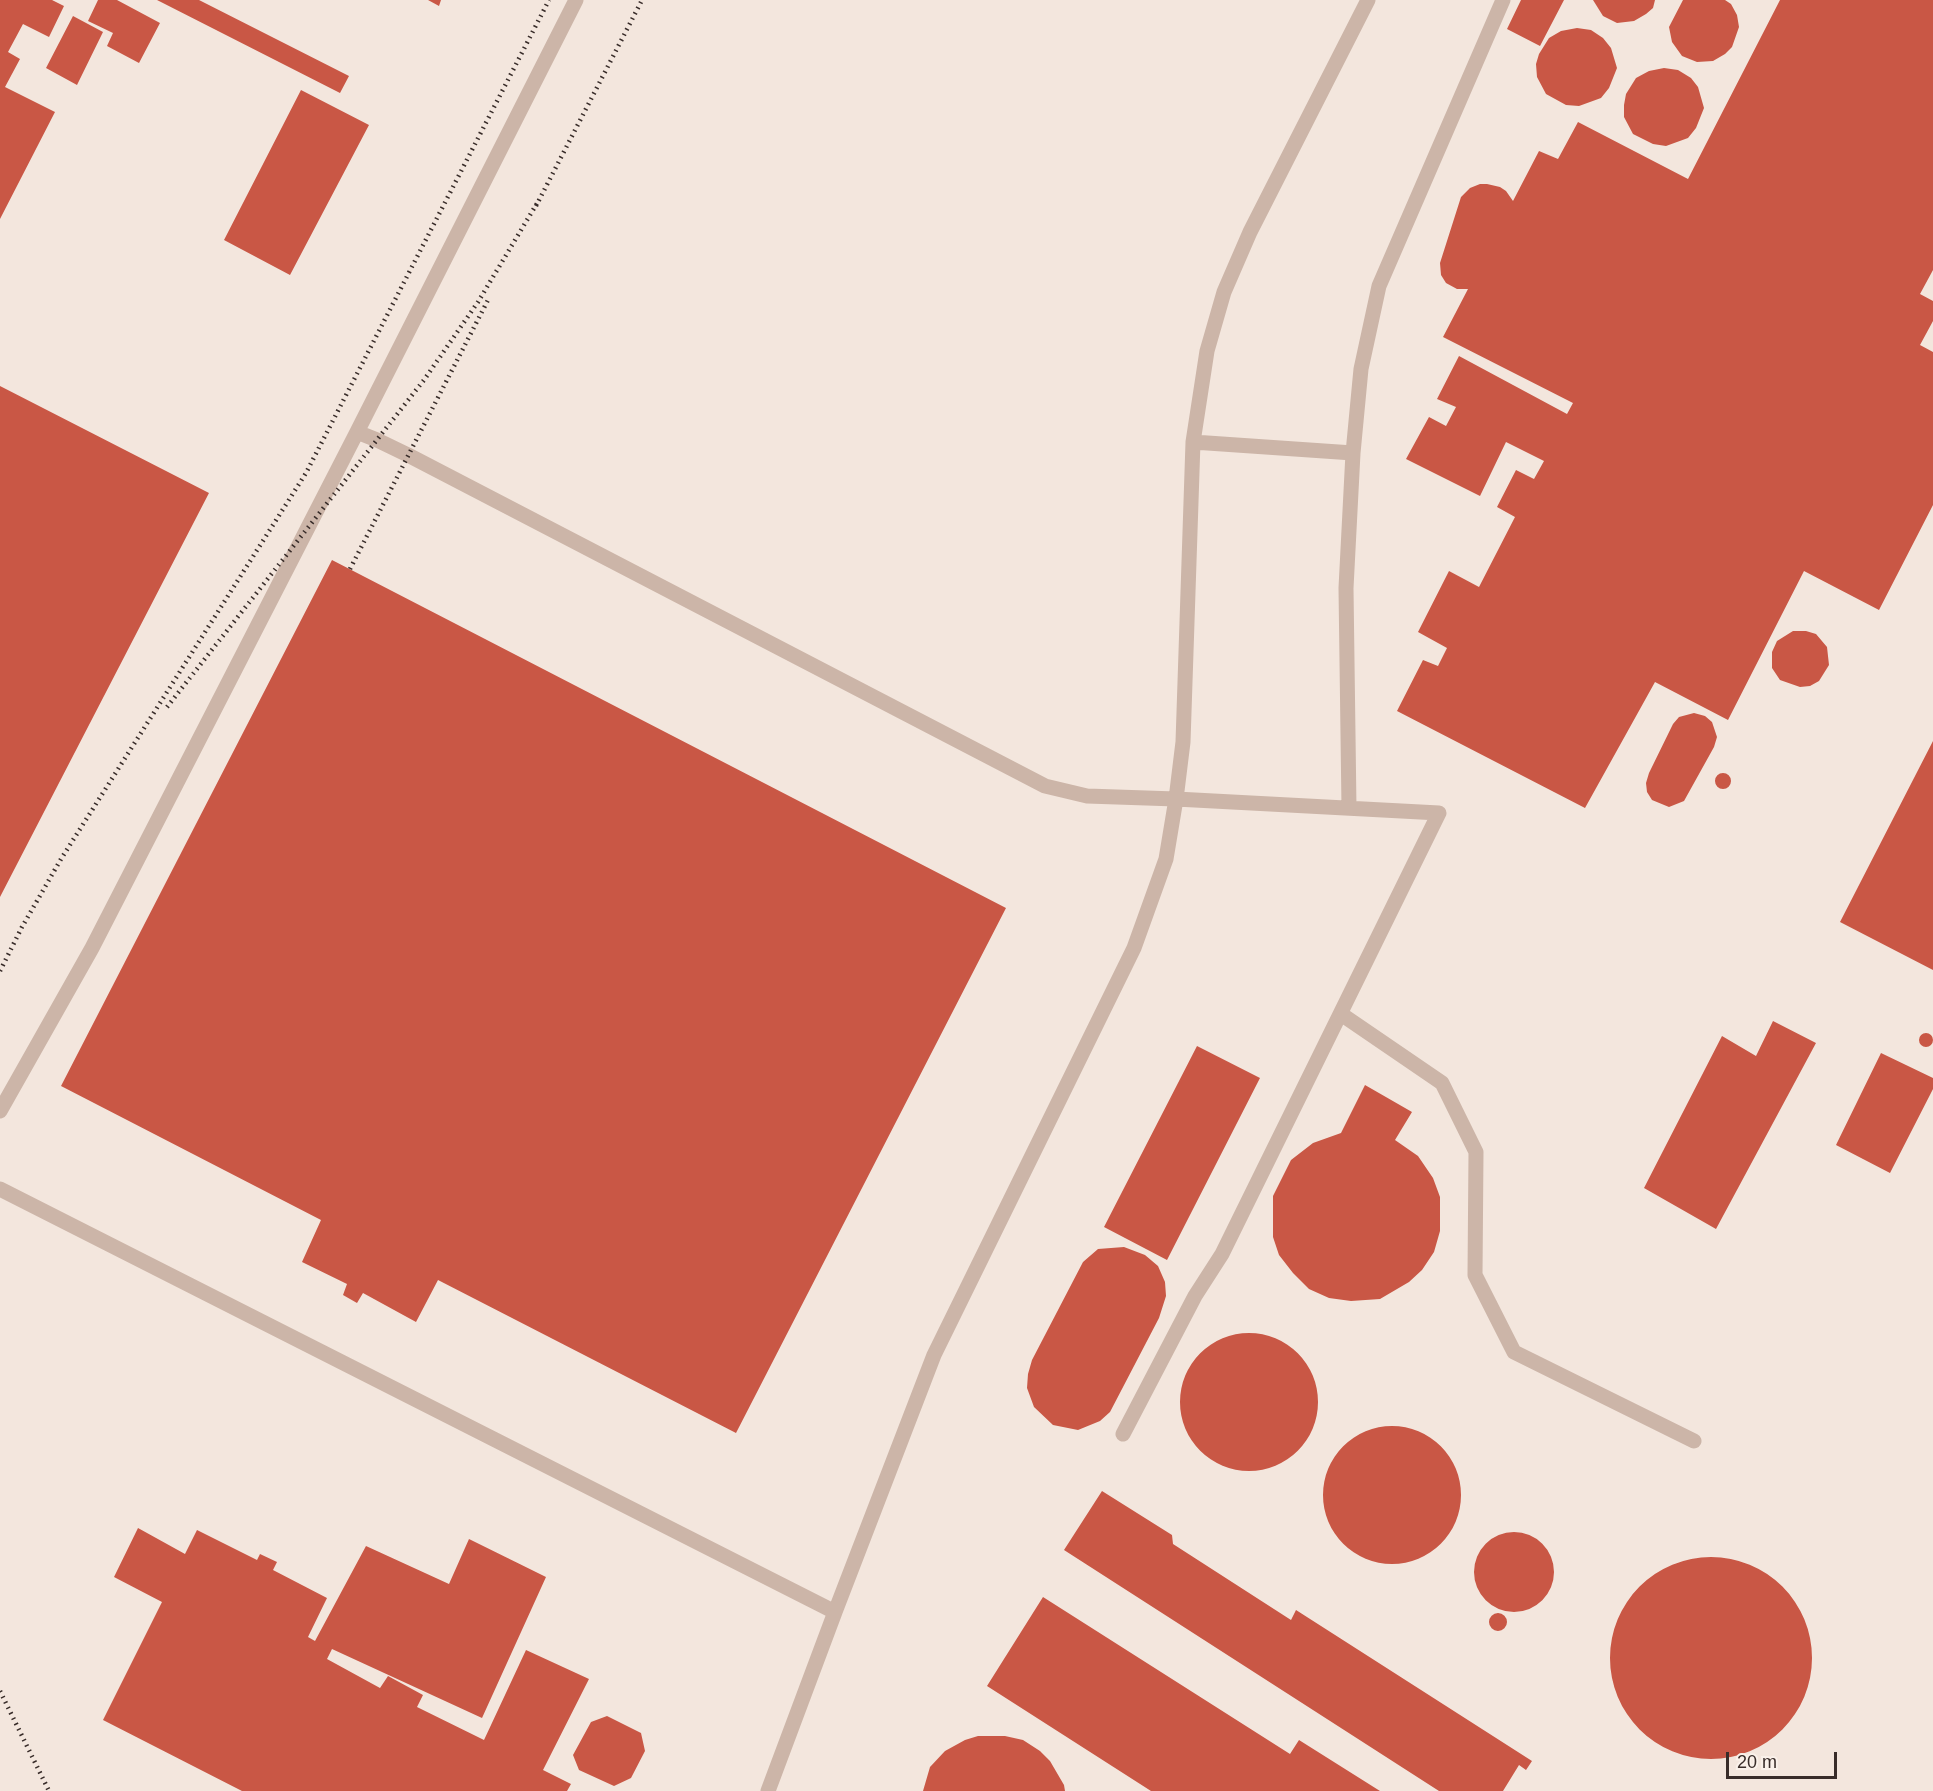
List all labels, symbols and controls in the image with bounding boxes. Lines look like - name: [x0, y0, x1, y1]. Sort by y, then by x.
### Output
- scale bar: [1729, 1740, 1840, 1778]
- text: 20 m: [1737, 1752, 1777, 1772]

